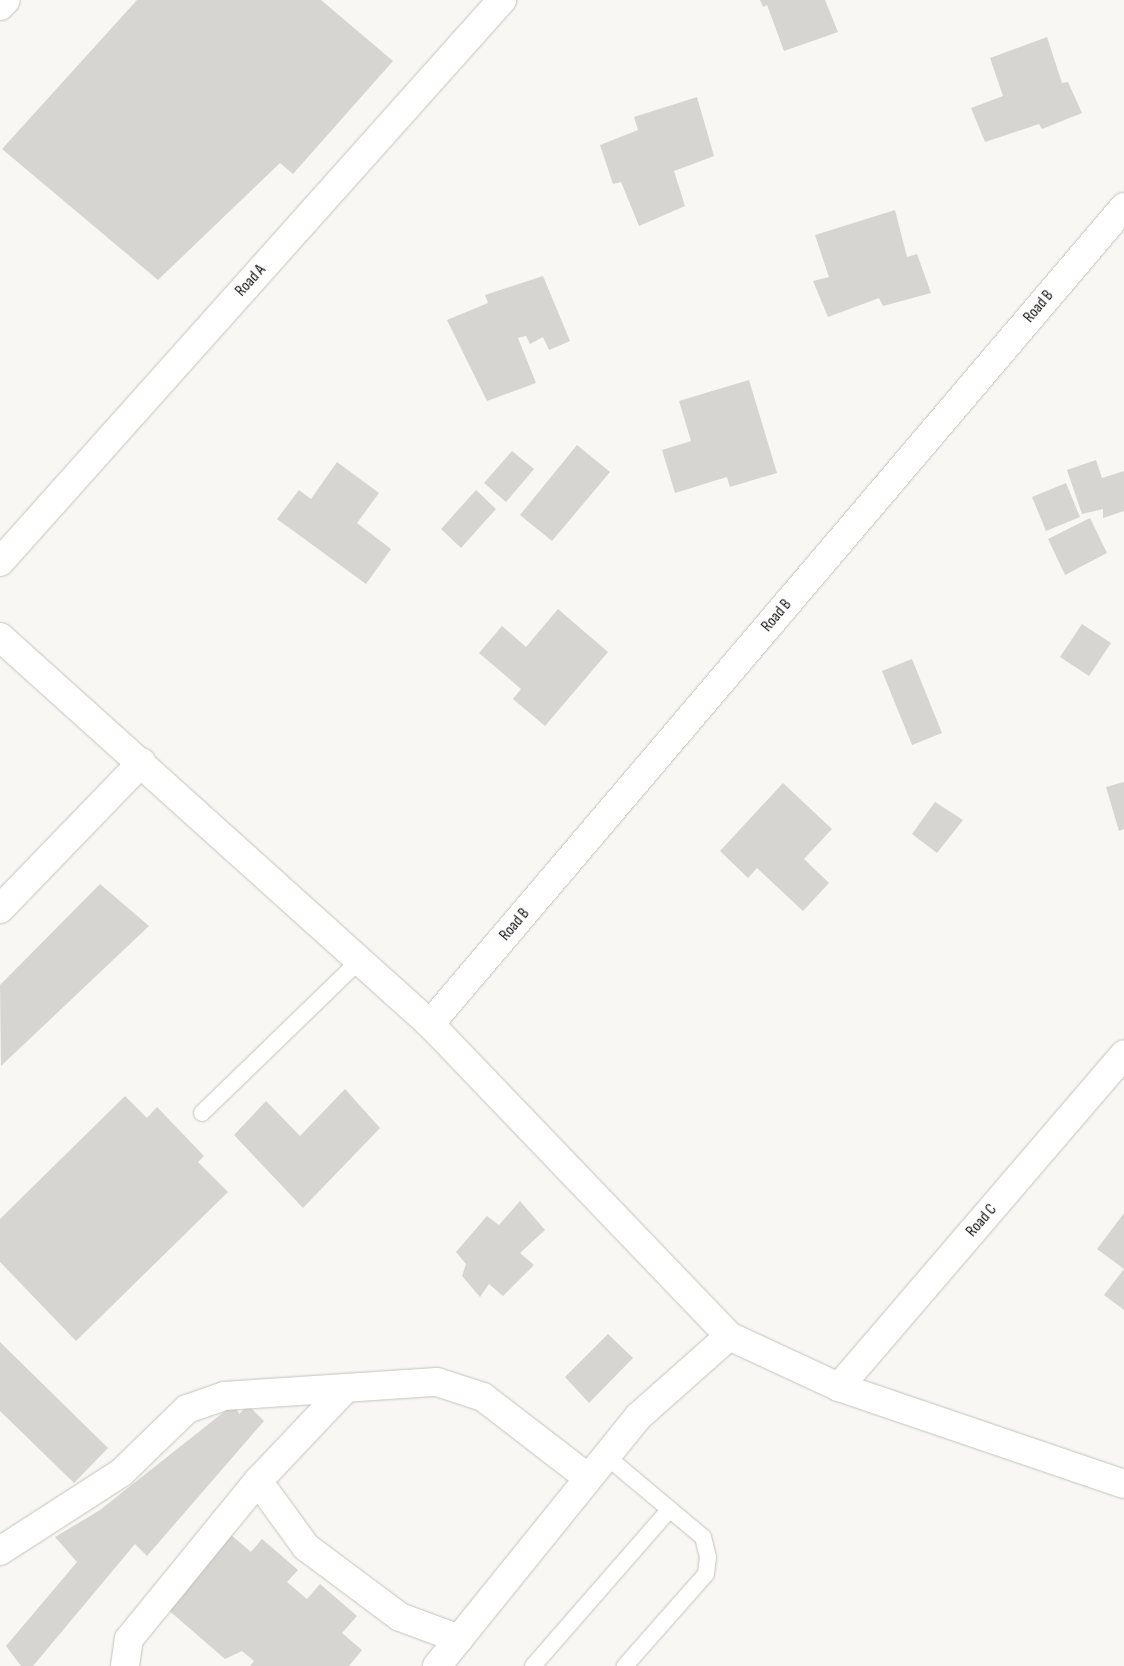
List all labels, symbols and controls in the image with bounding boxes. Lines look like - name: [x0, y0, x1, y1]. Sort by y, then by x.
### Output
- street label: Road A: [232, 261, 270, 301]
- street label: Road B: [1020, 287, 1058, 327]
- street label: Road B: [758, 596, 796, 636]
- street label: Road B: [496, 905, 534, 945]
- street label: Road C: [963, 1201, 1001, 1241]

